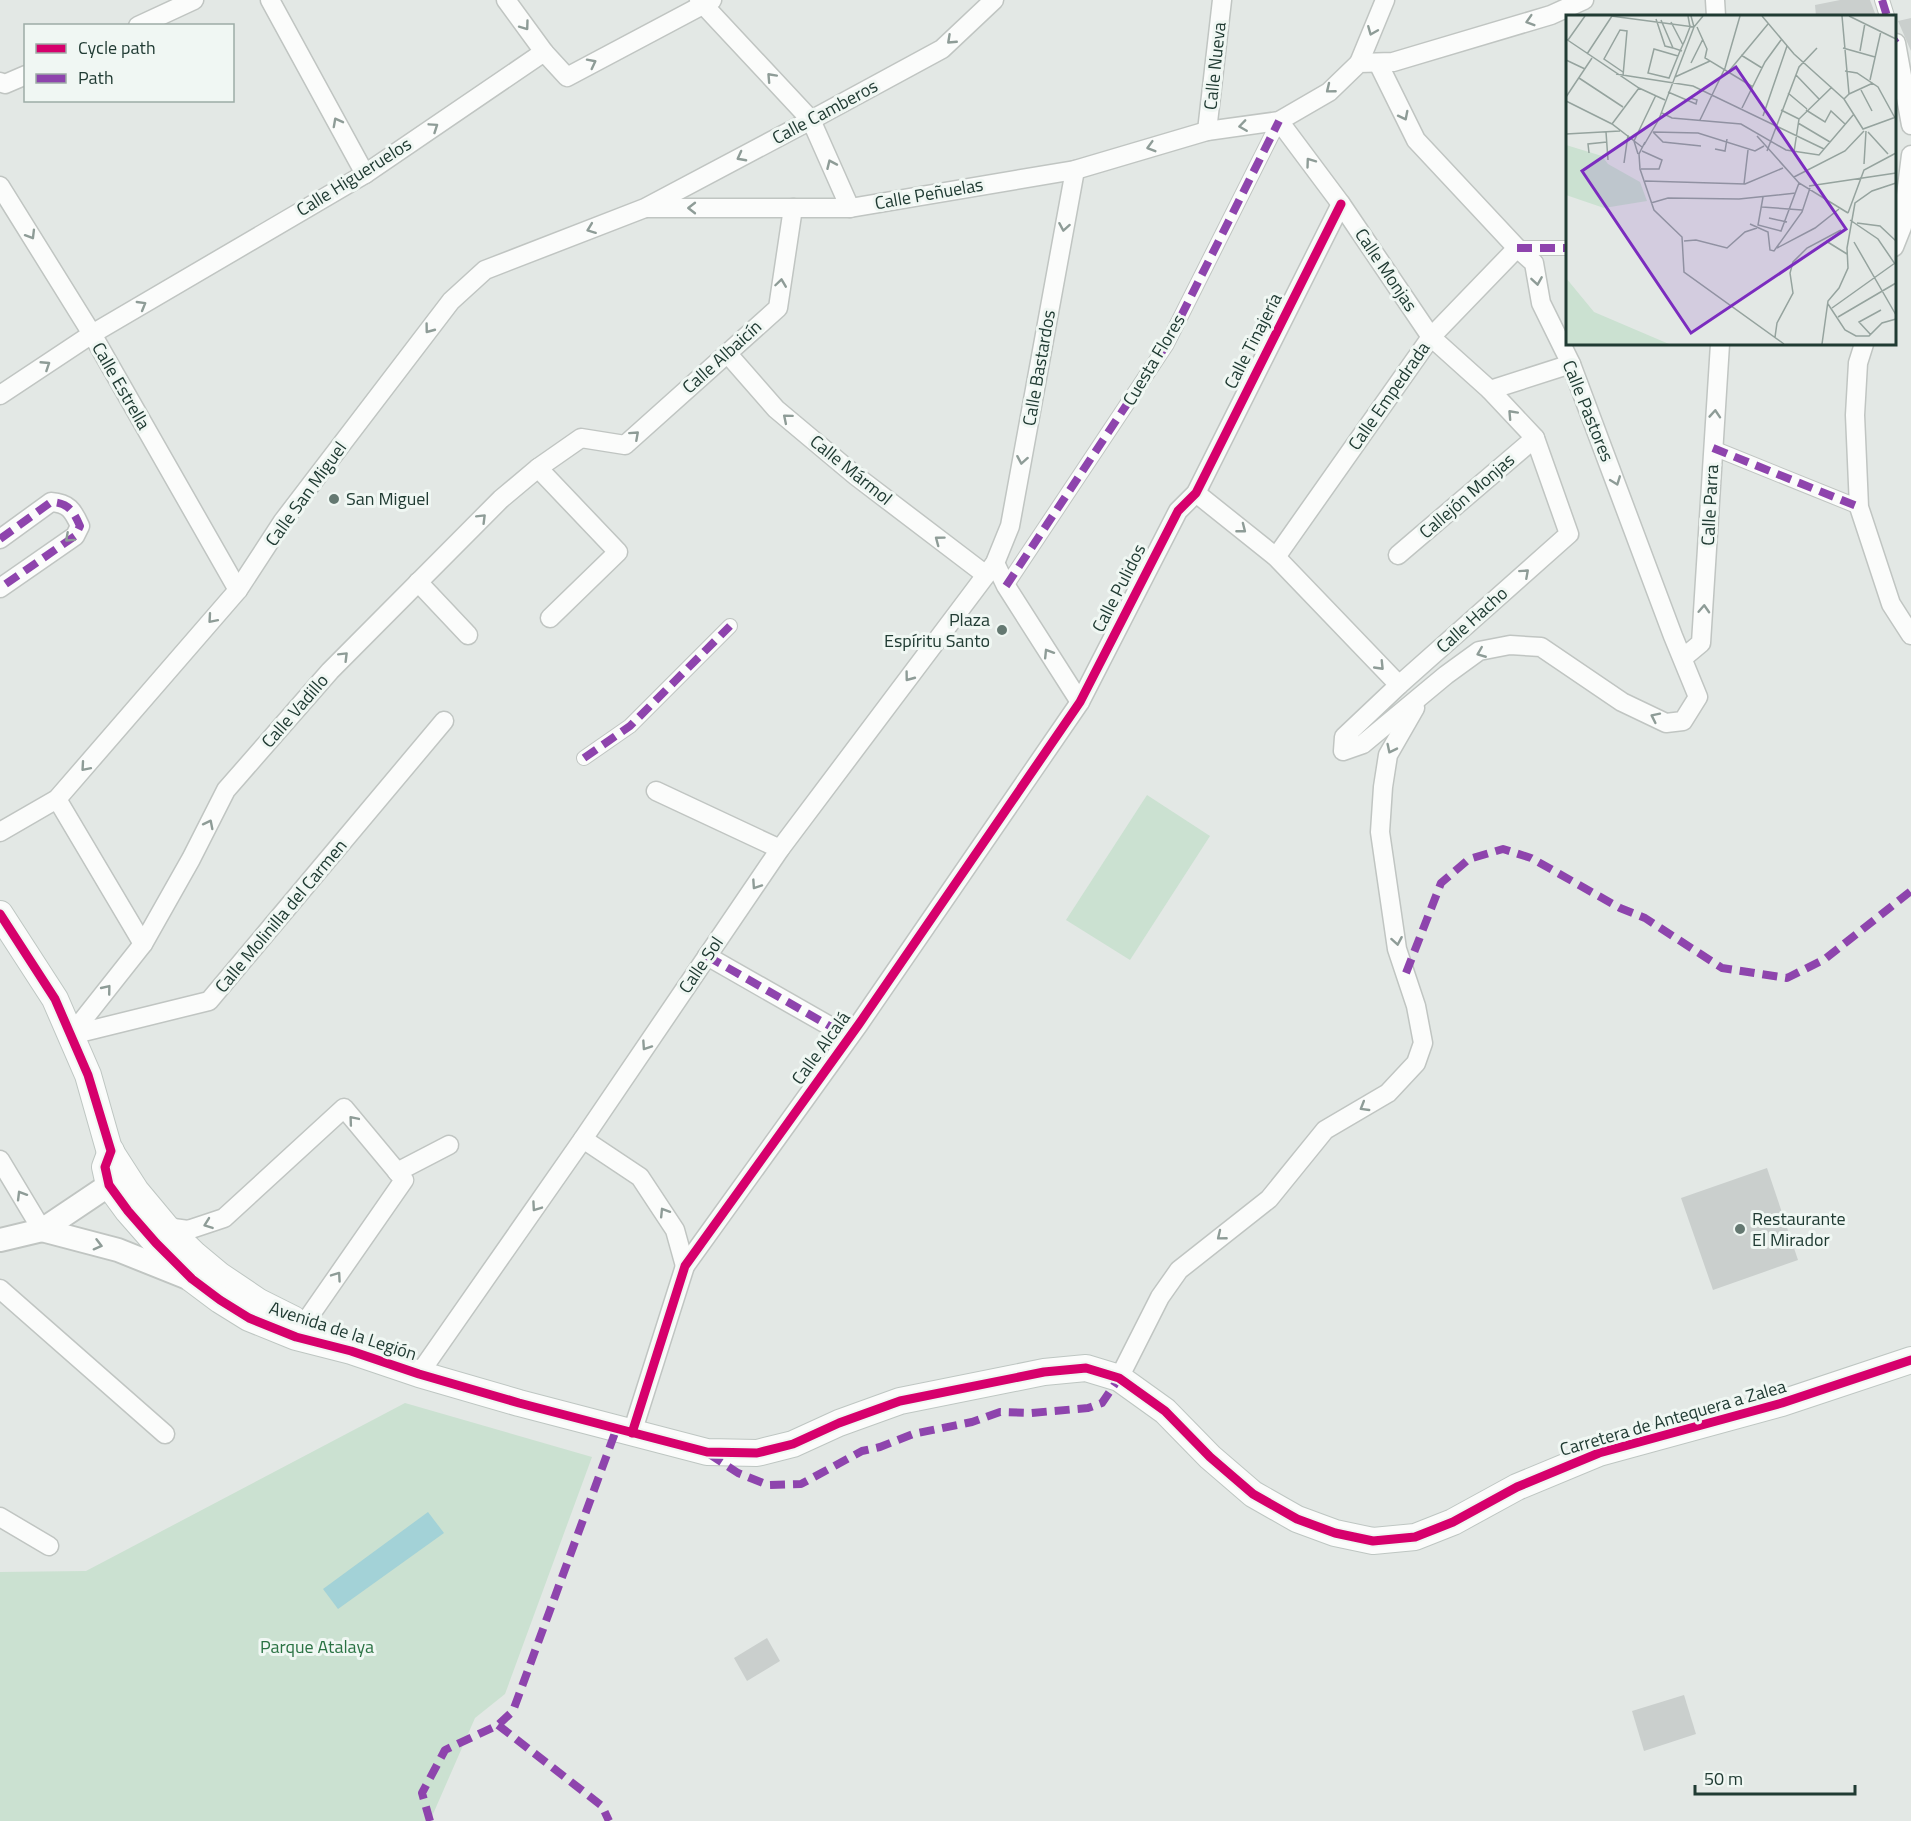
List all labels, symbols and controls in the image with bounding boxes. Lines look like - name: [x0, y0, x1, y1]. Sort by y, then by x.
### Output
- one-way arrow: [1525, 14, 1536, 26]
- inset map: [1566, 15, 1896, 345]
- one-way arrow: [517, 19, 528, 30]
- street label: Calle Nueva: [1196, 21, 1233, 111]
- legend: [24, 24, 234, 102]
- one-way arrow: [1367, 25, 1379, 36]
- one-way arrow: [948, 33, 958, 44]
- text: Cycle path: [78, 34, 156, 61]
- one-way arrow: [586, 59, 597, 71]
- text: Path: [78, 64, 114, 91]
- street label: Calle Camberos: [767, 72, 883, 151]
- one-way arrow: [767, 73, 778, 84]
- one-way arrow: [1326, 82, 1337, 93]
- one-way arrow: [1397, 109, 1408, 120]
- one-way arrow: [333, 118, 344, 129]
- one-way arrow: [1238, 119, 1248, 131]
- one-way arrow: [427, 123, 438, 134]
- street label: Calle Higueruelos: [291, 130, 416, 223]
- one-way arrow: [1146, 140, 1157, 152]
- one-way arrow: [736, 150, 747, 161]
- one-way arrow: [1306, 158, 1317, 169]
- one-way arrow: [826, 159, 838, 170]
- street label: Calle Peñuelas: [873, 171, 985, 216]
- one-way arrow: [688, 202, 697, 214]
- one-way arrow: [586, 222, 597, 235]
- one-way arrow: [1058, 222, 1071, 232]
- street label: Calle Monjas: [1348, 222, 1424, 317]
- one-way arrow: [23, 229, 35, 239]
- one-way arrow: [1531, 277, 1543, 286]
- one-way arrow: [775, 279, 787, 288]
- street label: Calle Tinajería: [1217, 288, 1288, 393]
- one-way arrow: [136, 300, 146, 312]
- street label: Calle Bastardos: [1015, 308, 1062, 428]
- street label: Cuesta Flores: [1116, 309, 1192, 411]
- street label: Calle Albaicín: [676, 313, 767, 400]
- one-way arrow: [426, 322, 437, 333]
- street label: Calle Empedrada: [1341, 336, 1436, 455]
- street label: Calle Estrella: [85, 337, 157, 435]
- street label: Calle Pastores: [1556, 356, 1621, 466]
- one-way arrow: [40, 360, 50, 372]
- one-way arrow: [1508, 410, 1519, 420]
- one-way arrow: [1709, 410, 1722, 419]
- one-way arrow: [783, 415, 794, 426]
- street label: Calle Mármol: [804, 428, 898, 511]
- one-way arrow: [628, 431, 639, 442]
- street label: Calle San Miguel: [258, 436, 353, 552]
- street label: Callejón Monjas: [1413, 446, 1520, 545]
- one-way arrow: [1016, 455, 1029, 465]
- street label: Calle Parra: [1694, 464, 1725, 546]
- one-way arrow: [1609, 475, 1621, 486]
- place label: San Miguel: [346, 485, 430, 512]
- marker: San Miguel: [327, 492, 341, 506]
- one-way arrow: [474, 514, 485, 525]
- one-way arrow: [1235, 522, 1246, 533]
- one-way arrow: [65, 531, 76, 542]
- one-way arrow: [935, 536, 946, 547]
- street label: Calle Pulidos: [1085, 539, 1152, 637]
- one-way arrow: [1518, 569, 1528, 580]
- street label: Calle Hacho: [1430, 580, 1514, 659]
- one-way arrow: [1697, 604, 1710, 613]
- place label: Plaza Espíritu Santo: [884, 606, 990, 654]
- one-way arrow: [208, 613, 219, 623]
- marker: Plaza Espíritu Santo: [995, 623, 1009, 637]
- one-way arrow: [1477, 646, 1488, 658]
- one-way arrow: [1044, 649, 1056, 659]
- one-way arrow: [337, 653, 348, 664]
- one-way arrow: [1373, 659, 1384, 670]
- street label: Calle Vadillo: [255, 668, 334, 754]
- one-way arrow: [905, 671, 916, 682]
- one-way arrow: [1650, 713, 1661, 725]
- one-way arrow: [1387, 743, 1399, 754]
- one-way arrow: [81, 760, 92, 771]
- one-way arrow: [202, 819, 213, 830]
- street label: Calle Molinilla del Carmen: [208, 833, 353, 998]
- one-way arrow: [752, 878, 763, 889]
- street label: Calle Sol: [672, 931, 730, 999]
- one-way arrow: [1390, 937, 1402, 946]
- one-way arrow: [100, 985, 111, 996]
- street label: Calle Alcalá: [785, 1005, 857, 1090]
- one-way arrow: [642, 1039, 653, 1050]
- one-way arrow: [1360, 1099, 1370, 1111]
- one-way arrow: [350, 1116, 361, 1127]
- one-way arrow: [16, 1191, 28, 1201]
- one-way arrow: [532, 1200, 543, 1211]
- place label: Restaurante El Mirador: [1752, 1205, 1846, 1253]
- one-way arrow: [659, 1208, 671, 1218]
- one-way arrow: [203, 1216, 214, 1229]
- marker: Restaurante El Mirador: [1733, 1222, 1747, 1236]
- one-way arrow: [1217, 1229, 1228, 1240]
- one-way arrow: [93, 1238, 103, 1251]
- one-way arrow: [330, 1271, 341, 1282]
- street label: Avenida de la Legión: [266, 1294, 420, 1367]
- street label: Carretera de Antequera a Zalea: [1557, 1372, 1789, 1463]
- park label: Parque Atalaya: [260, 1633, 374, 1660]
- scale bar: [1695, 1758, 1856, 1796]
- text: 50 m: [1704, 1765, 1743, 1792]

